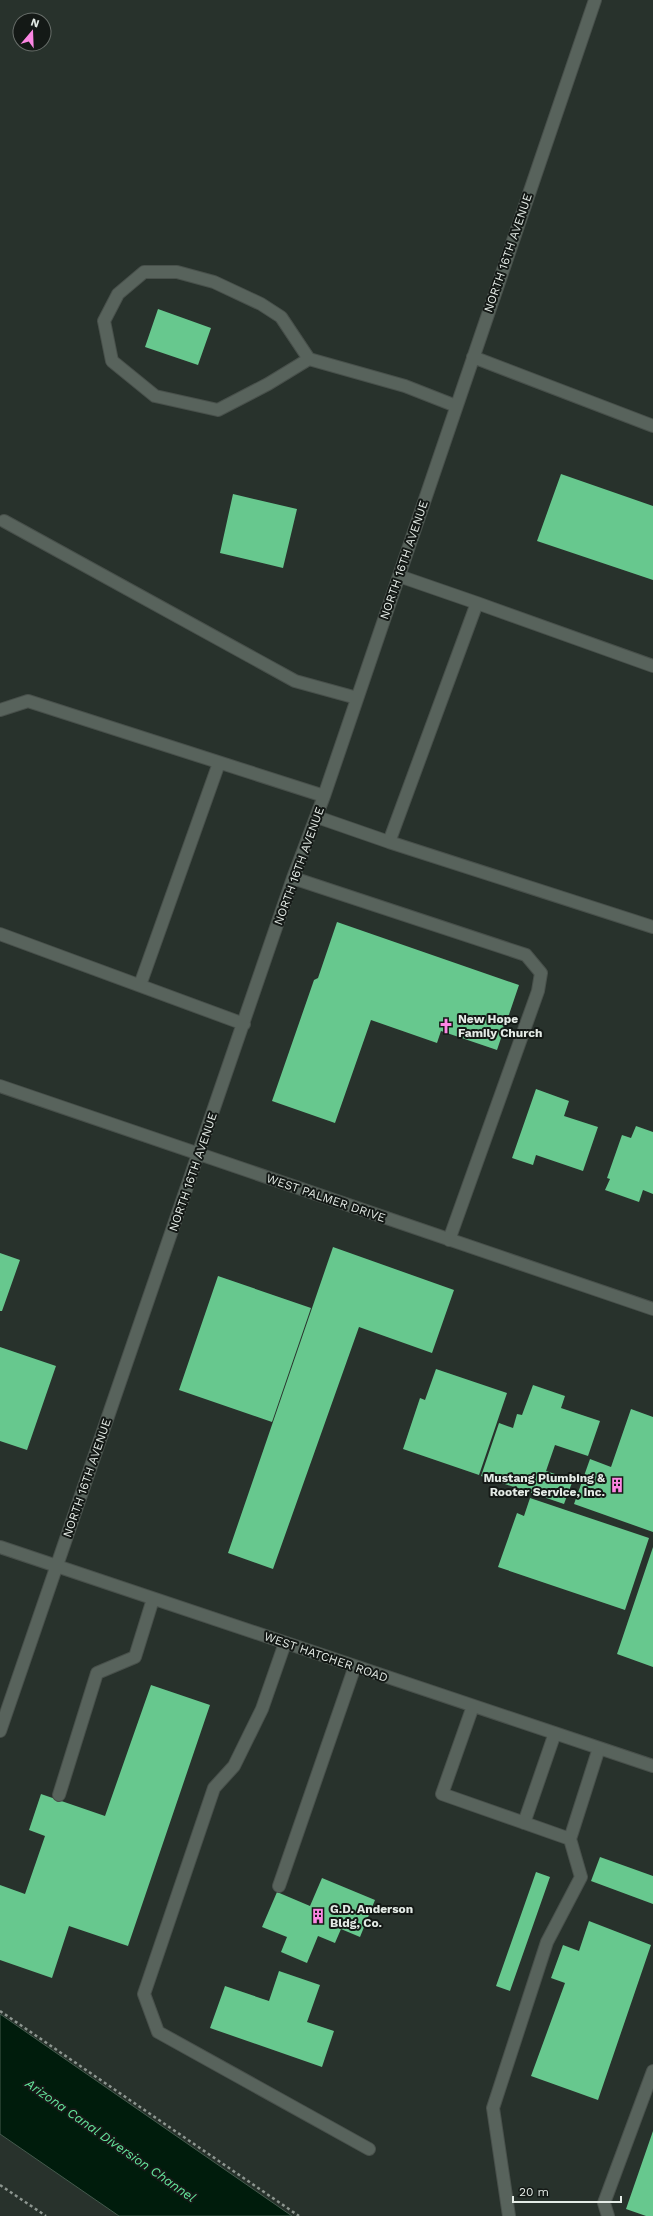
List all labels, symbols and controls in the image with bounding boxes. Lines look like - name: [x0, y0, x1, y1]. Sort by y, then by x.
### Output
- north arrow: [12, 12, 52, 52]
- text: N: [29, 16, 41, 30]
- street label: NORTH 16TH AVENUE: [481, 191, 535, 314]
- street label: NORTH 16TH AVENUE: [377, 498, 431, 621]
- street label: NORTH 16TH AVENUE: [271, 805, 327, 927]
- place label: New Hope Family Church: [458, 1012, 543, 1040]
- church icon: New Hope Family Church: [437, 1017, 455, 1035]
- street label: NORTH 16TH AVENUE: [166, 1110, 220, 1233]
- street label: WEST PALMER DRIVE: [265, 1171, 388, 1225]
- street label: NORTH 16TH AVENUE: [60, 1416, 114, 1539]
- place label: Mustang Plumbing & Rooter Service, Inc.: [483, 1471, 605, 1499]
- building icon: Mustang Plumbing & Rooter Service, Inc.: [608, 1476, 626, 1494]
- street label: WEST HATCHER ROAD: [262, 1629, 390, 1685]
- place label: G.D. Anderson Bldg, Co.: [330, 1902, 413, 1930]
- building icon: G.D. Anderson Bldg, Co.: [309, 1907, 327, 1925]
- water label: Arizona Canal Diversion Channel: [22, 2075, 199, 2205]
- scale bar: [513, 2178, 621, 2204]
- text: 20 m: [519, 2185, 549, 2199]

